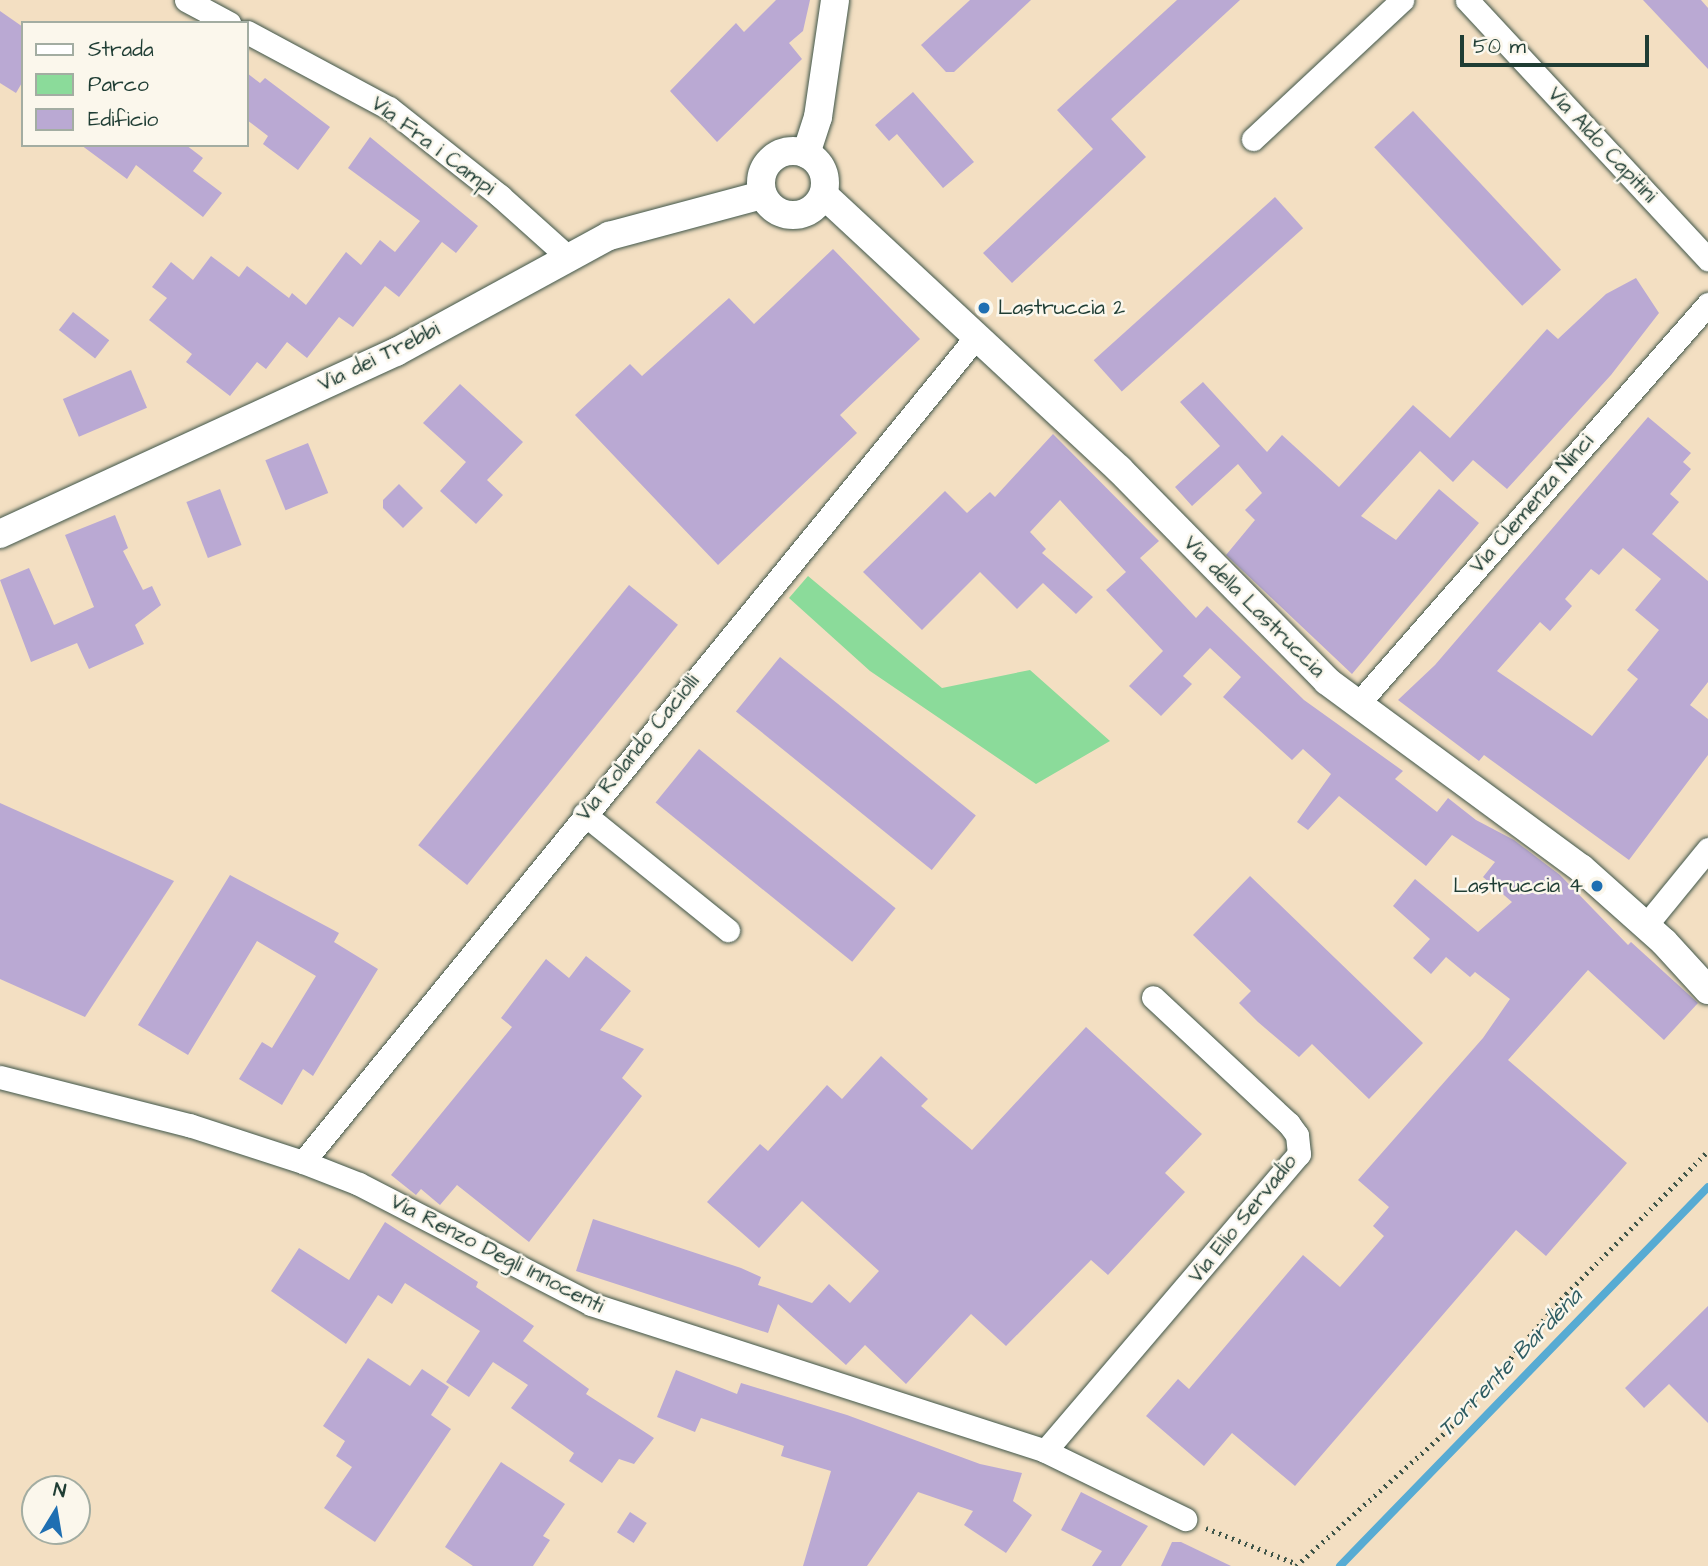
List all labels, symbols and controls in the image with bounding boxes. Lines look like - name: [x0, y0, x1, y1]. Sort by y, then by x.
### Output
- legend: [21, 21, 248, 147]
- scale bar: [1463, 21, 1652, 65]
- text: 50 m: [1473, 32, 1526, 61]
- text: Strada: [88, 35, 154, 64]
- text: Parco: [88, 70, 149, 99]
- street label: Via Aldo Capitini: [1542, 82, 1662, 208]
- street label: Via Fra i Campi: [366, 91, 500, 201]
- text: Edificio: [88, 105, 158, 134]
- place label: Lastruccia 2: [998, 295, 1125, 321]
- marker: Lastruccia 2: [976, 300, 992, 316]
- street label: Via dei Trebbi: [314, 317, 444, 397]
- street label: Via Clemenza Ninci: [1465, 429, 1599, 579]
- street label: Via della Lastruccia: [1178, 531, 1330, 683]
- street label: Via Rolando Caciolli: [571, 670, 705, 826]
- place label: Lastruccia 4: [1453, 873, 1583, 899]
- marker: Lastruccia 4: [1589, 878, 1605, 894]
- street label: Via Elio Servadio: [1183, 1150, 1303, 1288]
- street label: Via Renzo Degli Innocenti: [386, 1189, 608, 1319]
- water label: Torrente Bardena: [1432, 1283, 1588, 1443]
- north arrow: [21, 1475, 91, 1545]
- text: N: [51, 1476, 68, 1505]

